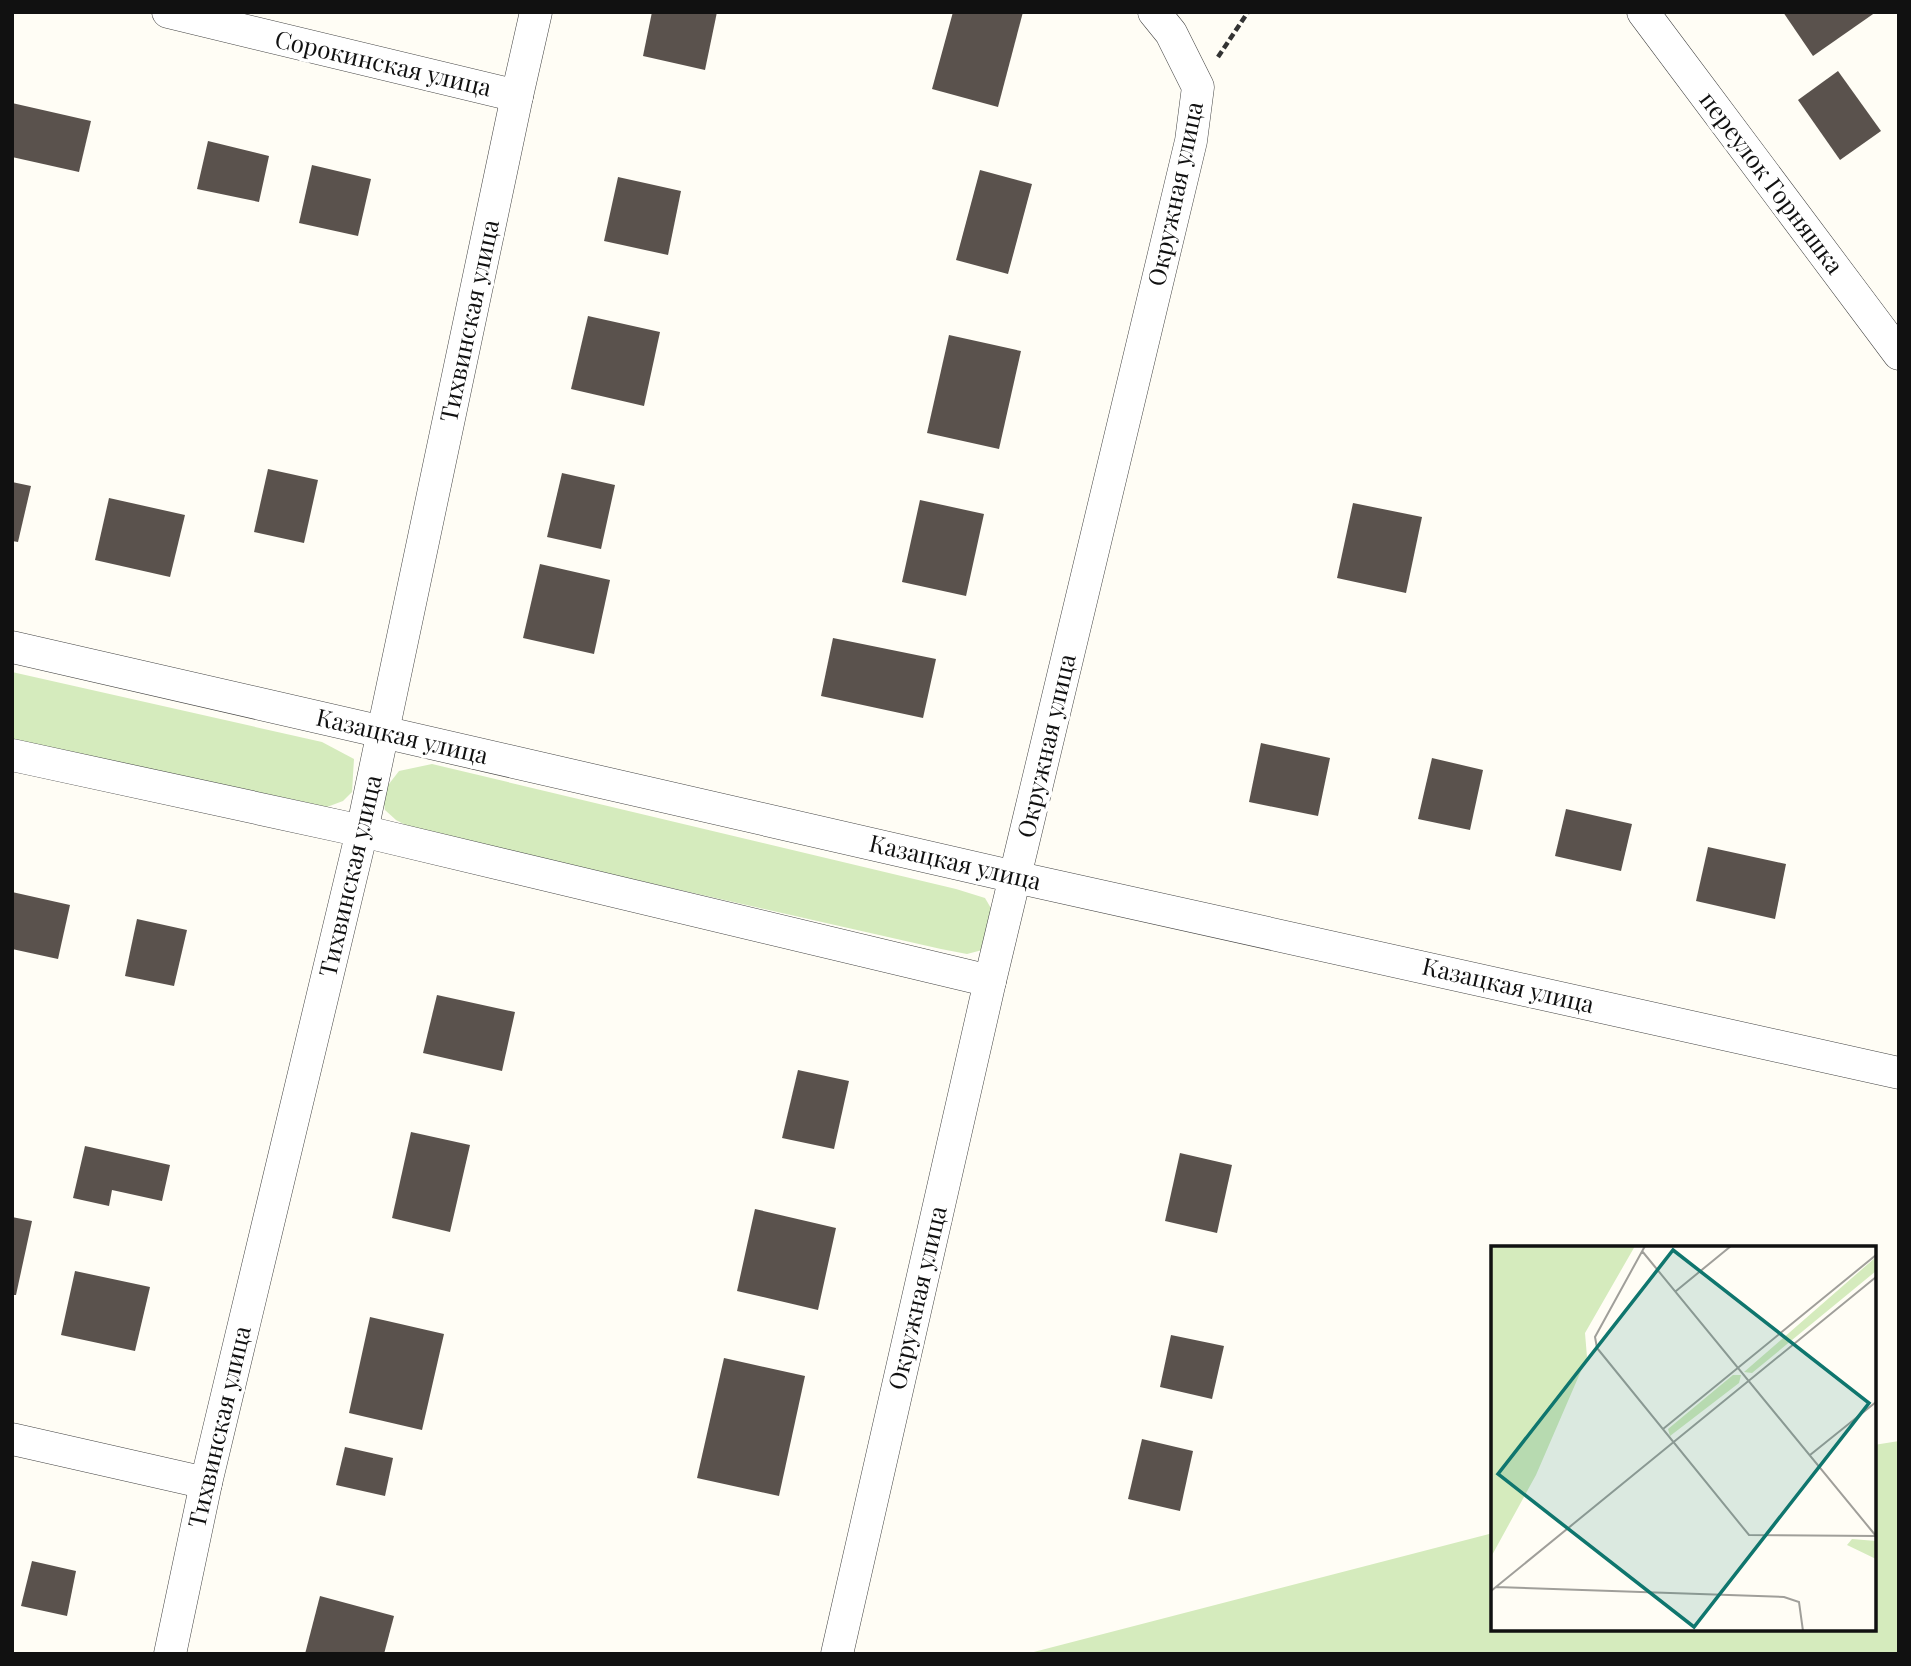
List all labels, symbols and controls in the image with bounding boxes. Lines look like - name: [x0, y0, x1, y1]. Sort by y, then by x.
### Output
- street label: Сорокинская улица: [272, 22, 495, 103]
- street label: переулок Горняшка: [1693, 84, 1852, 280]
- street label: Окружная улица: [1139, 98, 1209, 289]
- street label: Тихвинская улица: [431, 216, 505, 425]
- street label: Окружная улица: [1008, 650, 1082, 841]
- street label: Казацкая улица: [313, 700, 492, 770]
- street label: Тихвинская улица: [310, 771, 388, 980]
- street label: Казацкая улица: [866, 826, 1045, 896]
- street label: Казацкая улица: [1419, 949, 1598, 1019]
- street label: Окружная улица: [879, 1202, 953, 1393]
- inset map: [1491, 1246, 1876, 1631]
- street label: Тихвинская улица: [179, 1322, 257, 1531]

